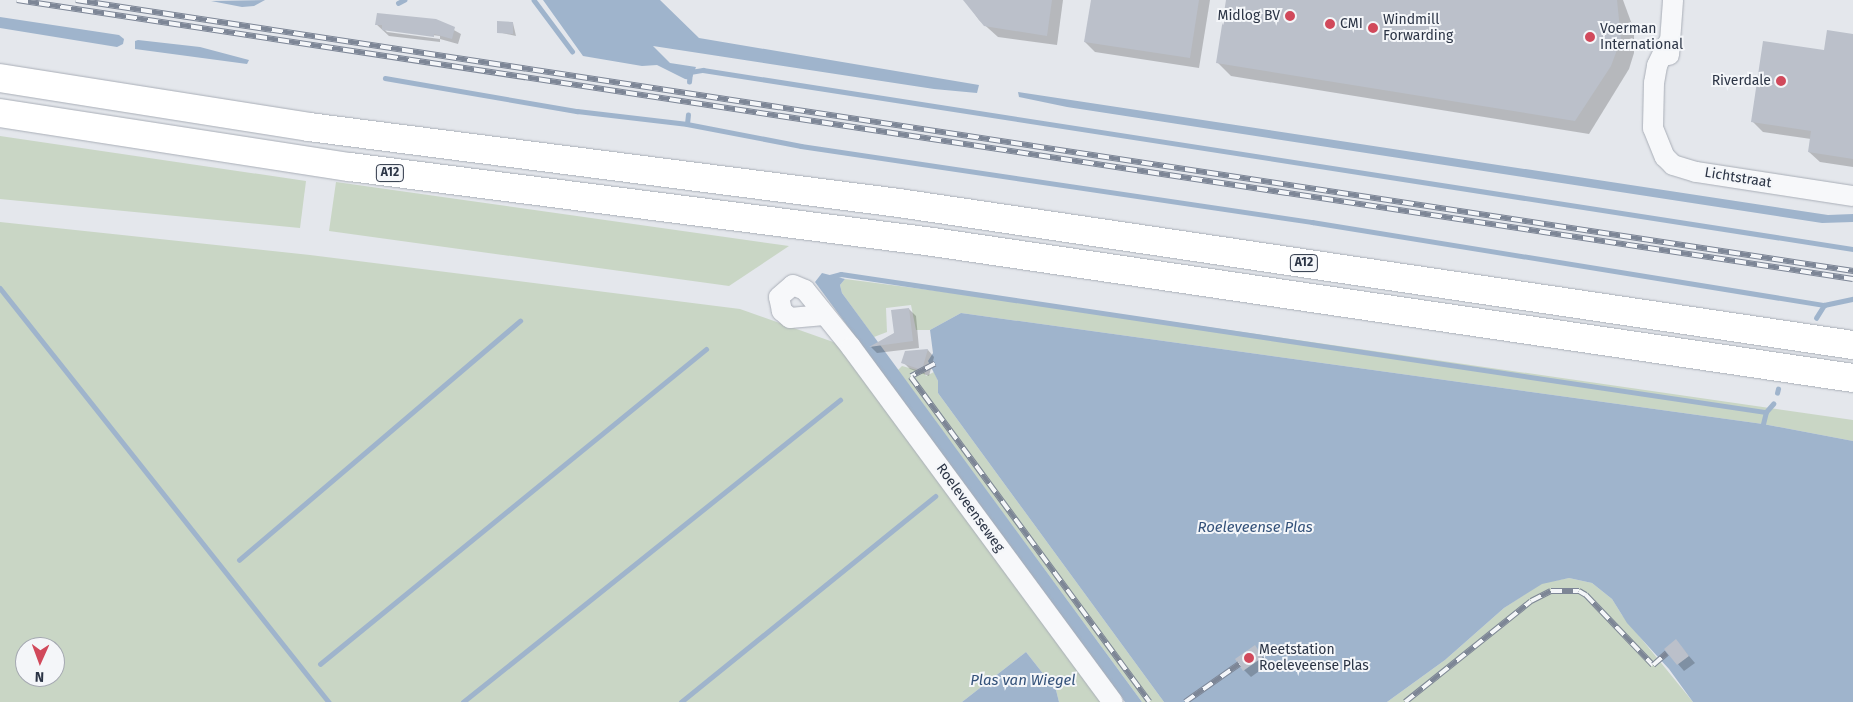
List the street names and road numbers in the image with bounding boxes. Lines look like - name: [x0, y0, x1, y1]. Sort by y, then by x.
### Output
- road number: A12: [375, 164, 405, 182]
- street label: Lichtstraat: [1703, 164, 1773, 192]
- road number: A12: [1289, 254, 1319, 272]
- street label: Roeleveenseweg: [932, 461, 1008, 555]

